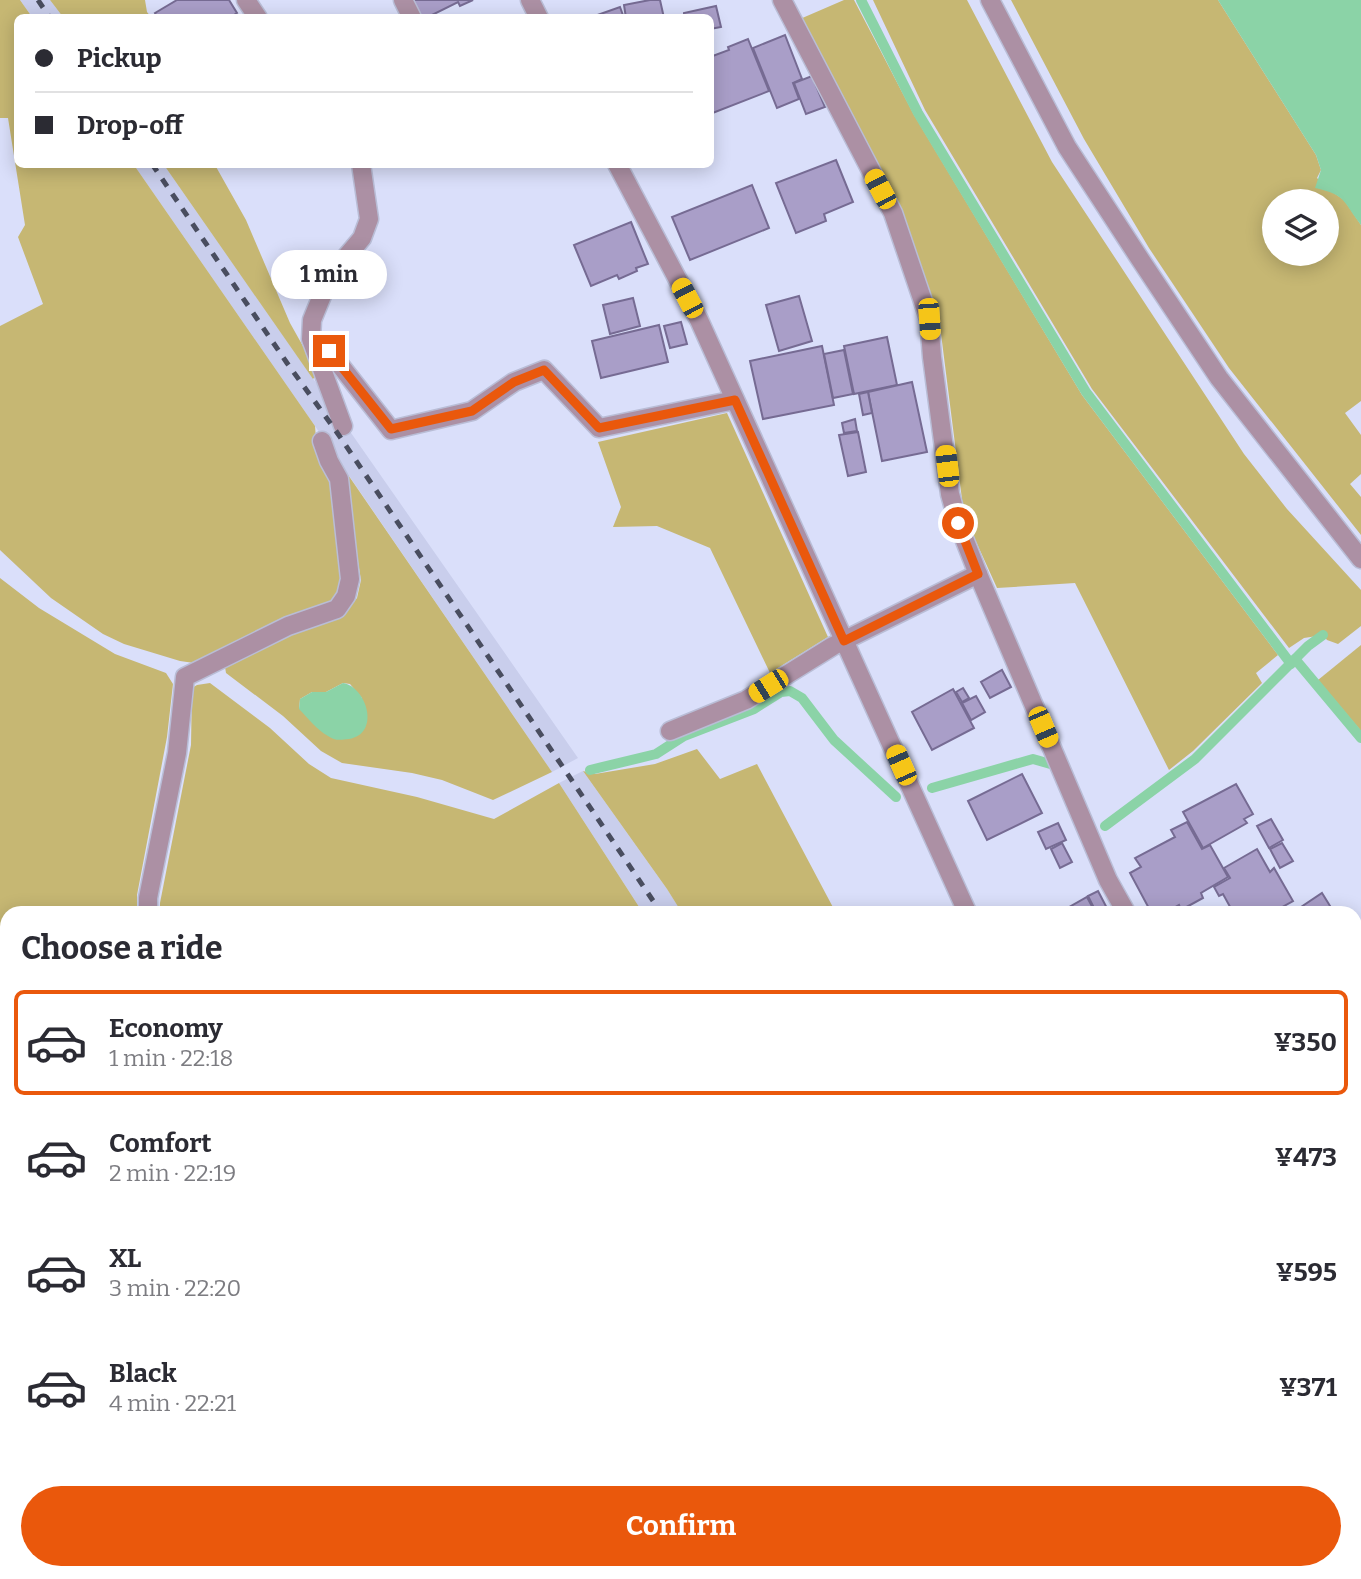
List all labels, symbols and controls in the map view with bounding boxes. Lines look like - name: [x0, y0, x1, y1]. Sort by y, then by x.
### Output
- text: Pickup: [77, 43, 162, 74]
- text: Drop-off: [77, 110, 183, 141]
- car: [861, 166, 900, 212]
- map controls: [1262, 189, 1339, 266]
- button: layers: [1262, 189, 1339, 266]
- callout: 1 min: [271, 250, 387, 298]
- text: 1 min: [300, 260, 358, 288]
- car: [668, 275, 707, 321]
- car: [918, 297, 941, 341]
- route end: [313, 335, 345, 367]
- car: [935, 444, 960, 488]
- route start: [942, 507, 974, 539]
- car: [745, 666, 792, 706]
- car: [1026, 704, 1061, 750]
- car: [883, 742, 920, 788]
- text: Choose a ride: [21, 929, 222, 967]
- icon: car: [25, 1011, 88, 1074]
- text: Economy: [109, 1013, 223, 1044]
- text: ¥350: [1274, 1027, 1337, 1058]
- text: 1 min · 22:18: [109, 1044, 233, 1072]
- icon: car: [25, 1126, 88, 1189]
- text: Comfort: [109, 1128, 212, 1159]
- text: ¥473: [1275, 1142, 1337, 1173]
- text: 2 min · 22:19: [109, 1159, 236, 1187]
- icon: car: [25, 1241, 88, 1304]
- text: XL: [109, 1243, 141, 1274]
- text: ¥595: [1276, 1257, 1337, 1288]
- text: 3 min · 22:20: [109, 1274, 241, 1302]
- icon: car: [25, 1356, 88, 1419]
- text: Black: [109, 1358, 177, 1389]
- text: ¥371: [1279, 1372, 1337, 1403]
- text: 4 min · 22:21: [109, 1389, 236, 1417]
- button: Confirm: [21, 1486, 1341, 1566]

